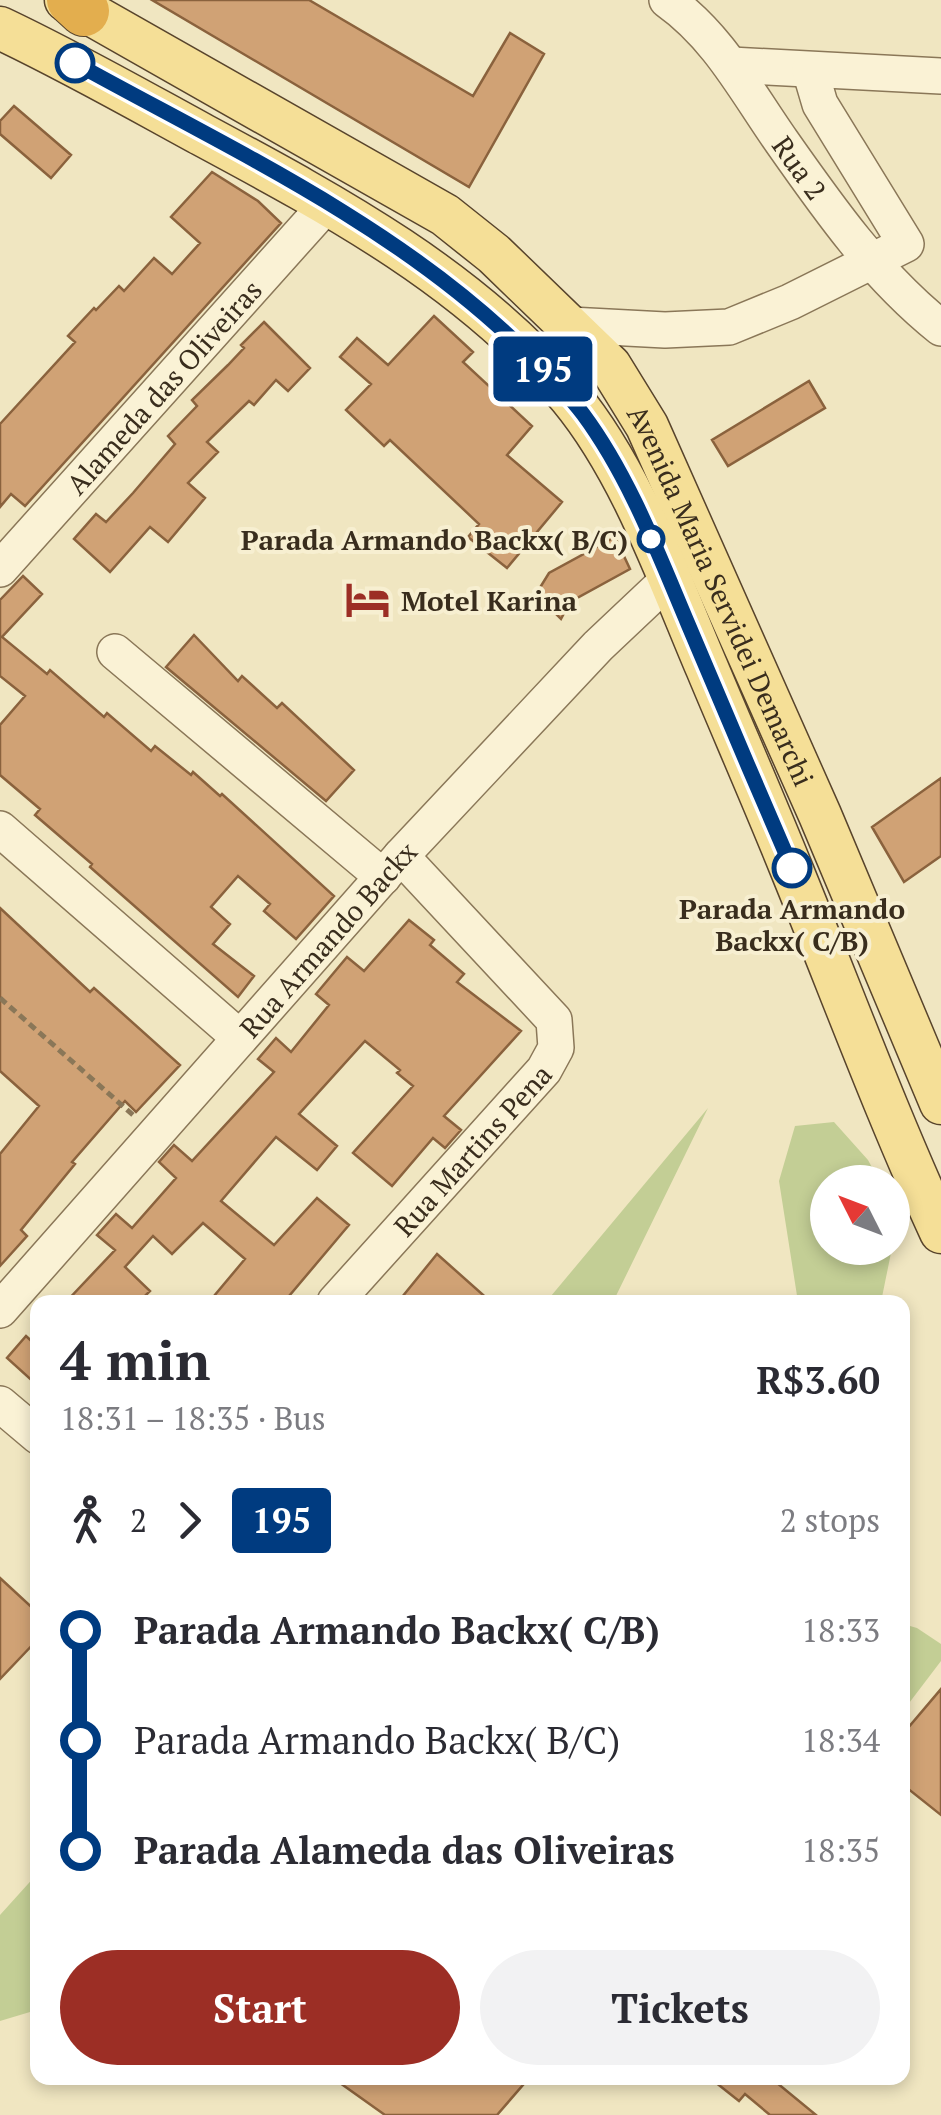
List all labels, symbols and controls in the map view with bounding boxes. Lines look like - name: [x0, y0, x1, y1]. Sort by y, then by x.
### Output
- unlabelled marker: [56, 44, 94, 82]
- street label: Rua 2: [765, 128, 835, 207]
- street label: Alameda das Oliveiras: [58, 271, 269, 502]
- line badge: 195: [486, 336, 600, 402]
- text: 195: [513, 346, 573, 392]
- street label: Avenida Maria Servidei Demarchi: [620, 398, 823, 792]
- place label: Parada Armando Backx( B/C): [241, 521, 628, 558]
- marker: Parada Armando Backx( B/C): [638, 526, 664, 552]
- hotel icon: Motel Karina: [344, 576, 392, 624]
- place label: Motel Karina: [401, 582, 577, 619]
- street label: Rua Armando Backx: [231, 833, 425, 1045]
- marker: Parada Armando Backx( C/B): [773, 849, 811, 887]
- place label: Parada Armando Backx( C/B): [679, 890, 905, 959]
- street label: Rua Martins Pena: [385, 1056, 559, 1244]
- north arrow: [810, 1165, 910, 1265]
- map controls: [810, 1165, 910, 1265]
- text: 4 min: [60, 1323, 210, 1396]
- text: R$3.60: [756, 1355, 880, 1405]
- text: 18:31 – 18:35 · Bus: [60, 1397, 326, 1439]
- icon: walk: [60, 1493, 115, 1548]
- icon: forward: [162, 1493, 217, 1548]
- text: 195: [252, 1497, 311, 1543]
- text: 2: [130, 1499, 147, 1541]
- text: 2 stops: [780, 1499, 880, 1541]
- text: Parada Armando Backx( C/B): [134, 1605, 660, 1655]
- text: 18:33: [801, 1609, 880, 1651]
- text: Parada Armando Backx( B/C): [134, 1715, 620, 1765]
- text: 18:34: [801, 1719, 880, 1761]
- text: Parada Alameda das Oliveiras: [134, 1825, 675, 1875]
- text: 18:35: [801, 1829, 880, 1871]
- button: Start: [60, 1950, 460, 2065]
- button: Tickets: [480, 1950, 880, 2065]

